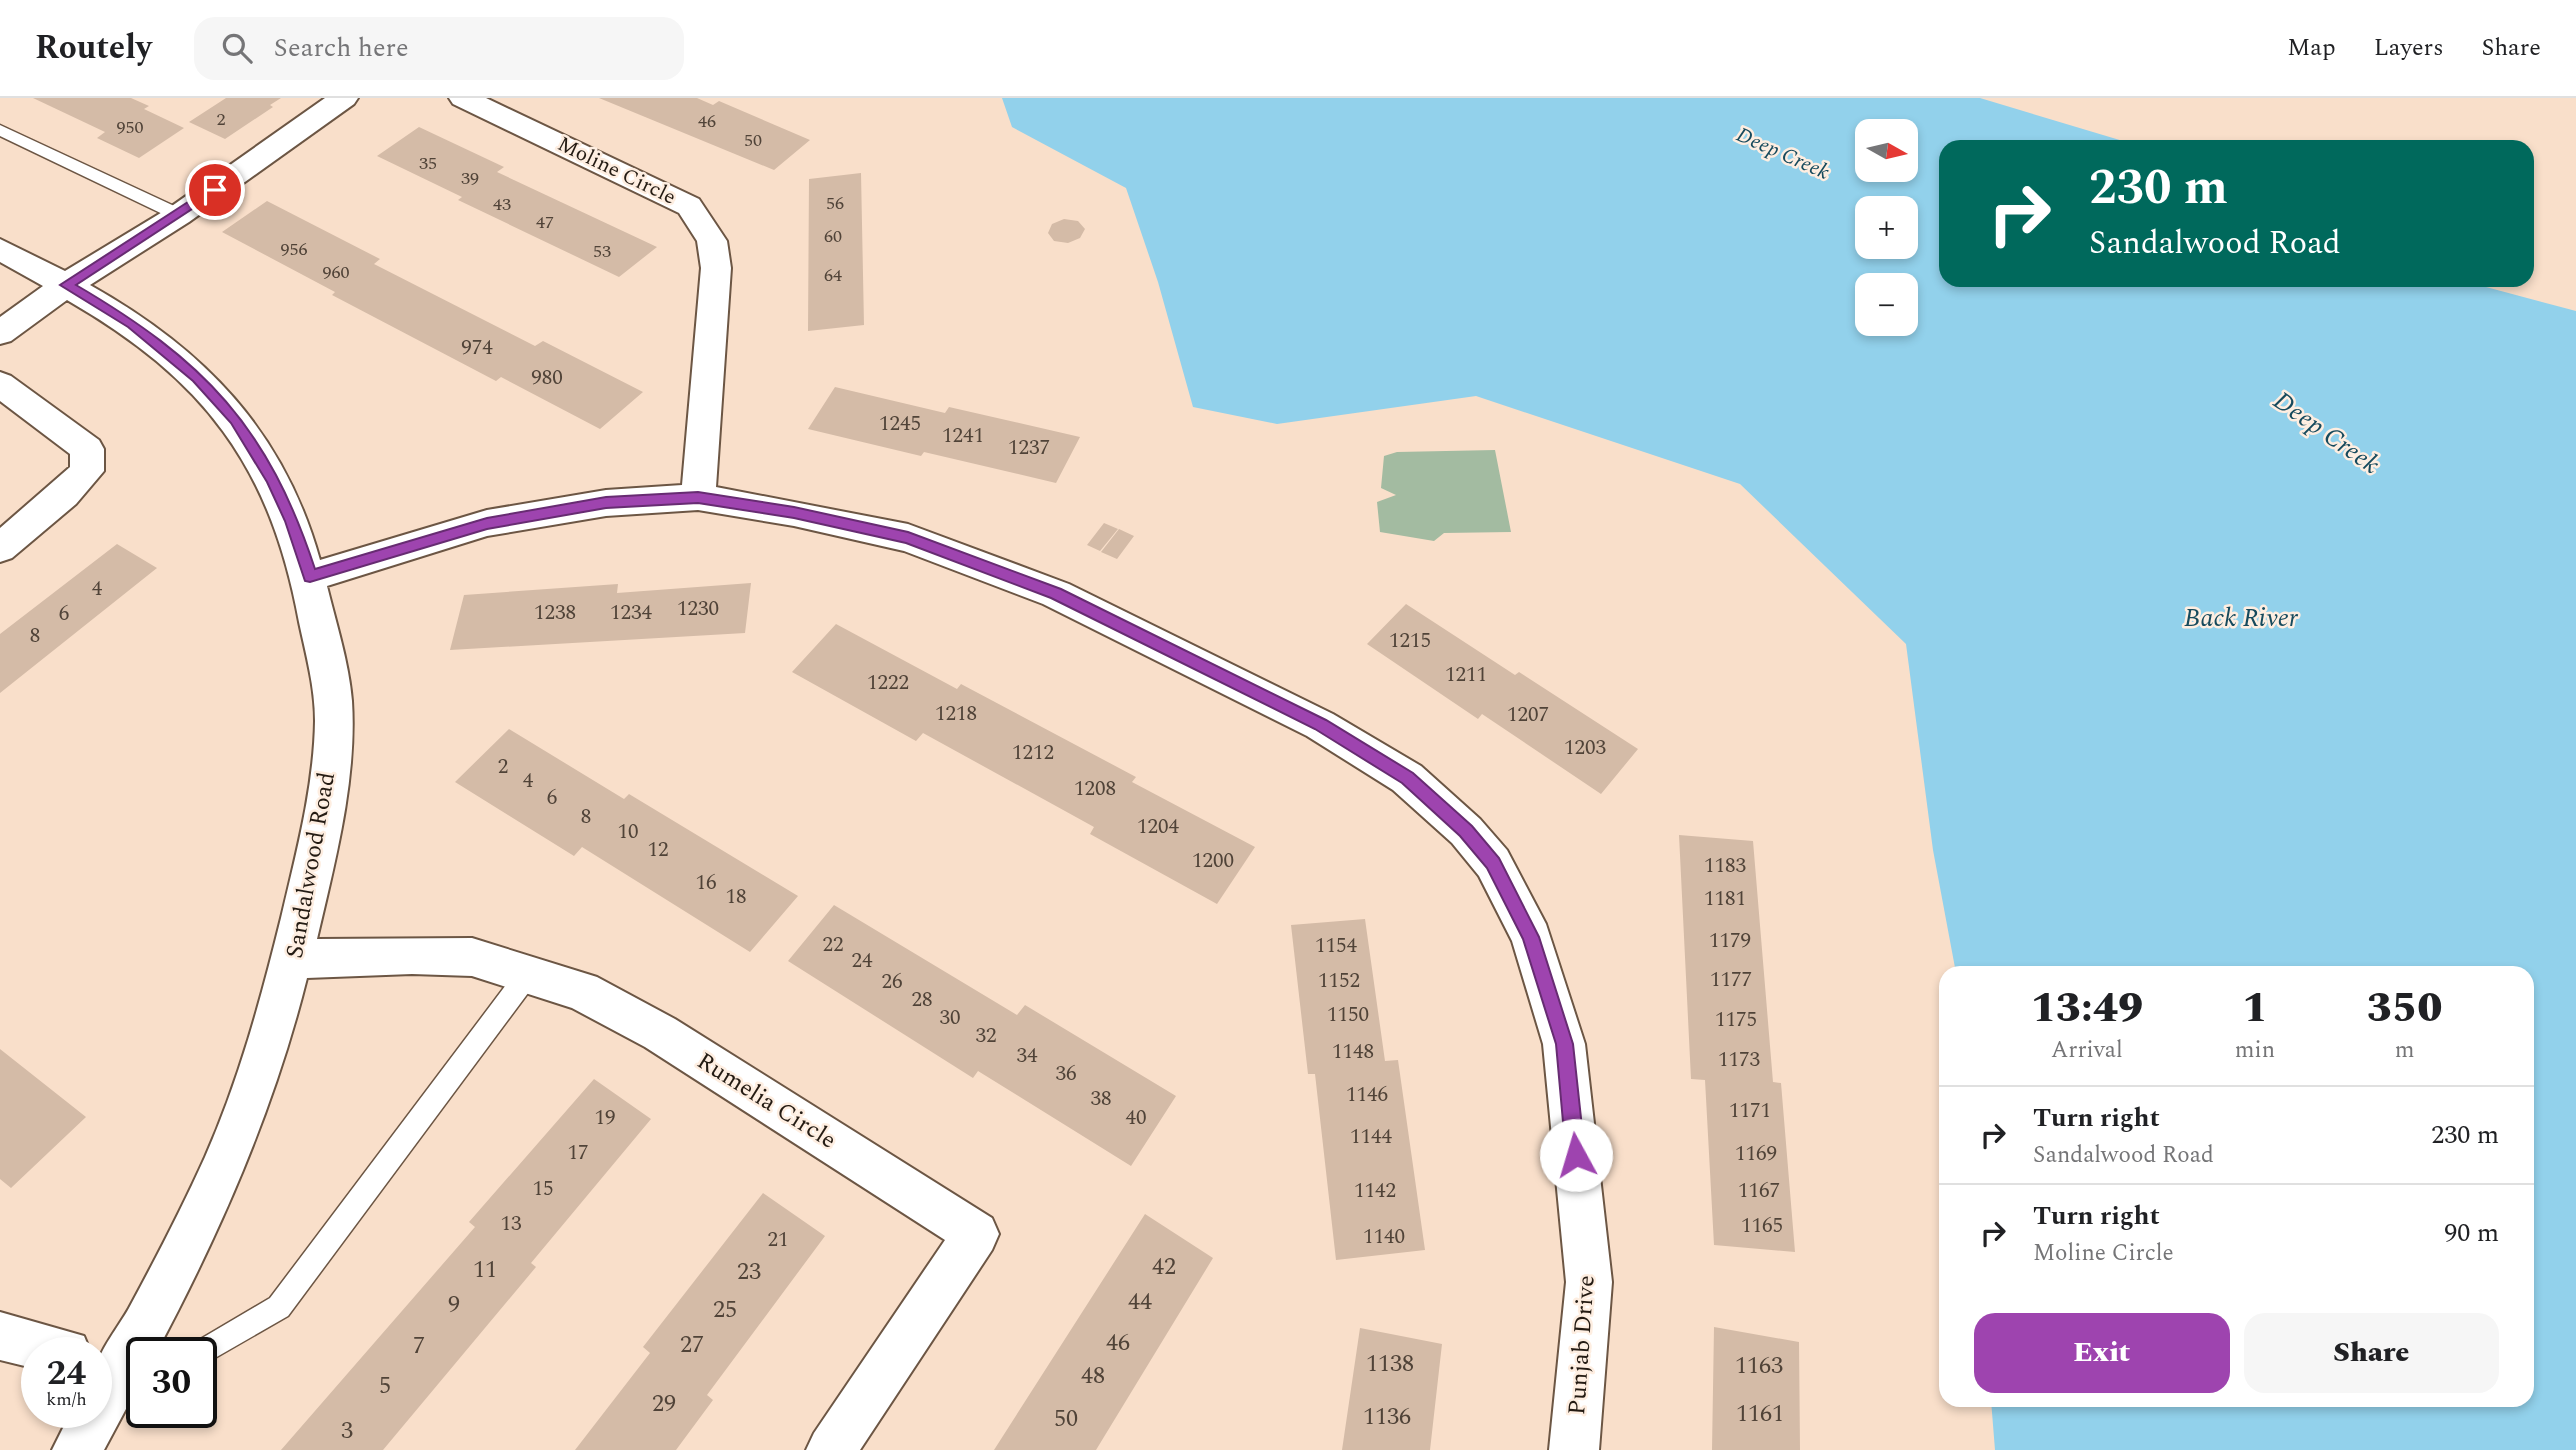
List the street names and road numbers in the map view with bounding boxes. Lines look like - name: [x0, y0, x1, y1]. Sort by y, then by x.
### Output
- street label: Moline Circle: [552, 128, 681, 213]
- street label: Sandalwood Road: [277, 769, 345, 961]
- street label: Rumelia Circle: [690, 1044, 843, 1158]
- street label: Punjab Drive: [1559, 1274, 1605, 1416]

